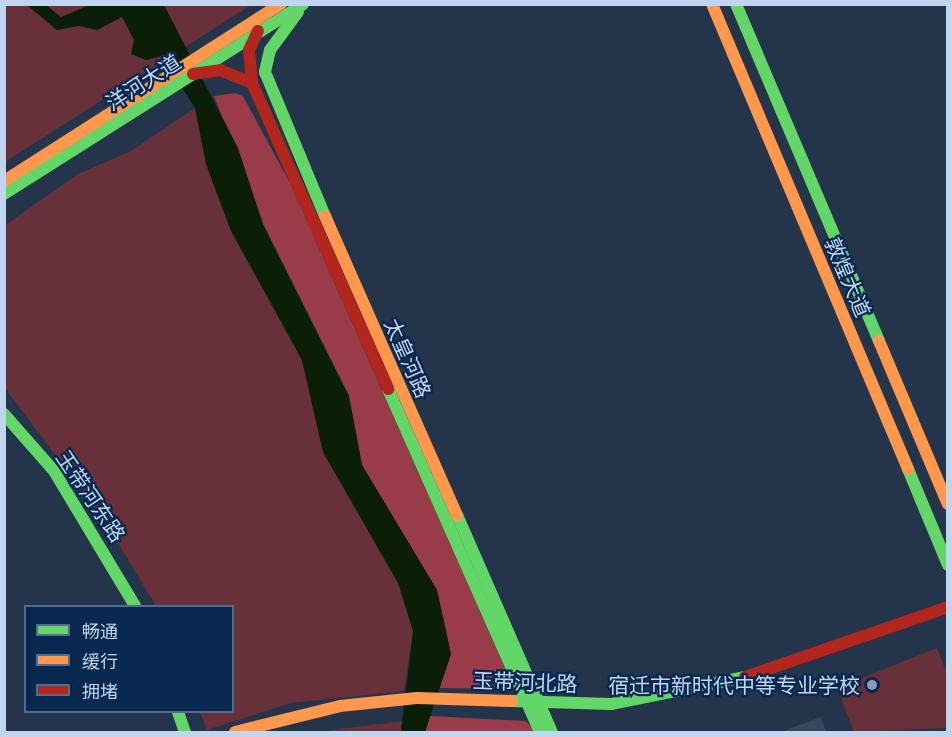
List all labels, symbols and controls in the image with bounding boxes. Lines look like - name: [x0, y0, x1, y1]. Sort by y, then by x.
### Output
- street label: 洋河大道: [101, 49, 185, 115]
- street label: 敦煌大道: [820, 233, 876, 321]
- street label: 太皇河路: [379, 315, 437, 401]
- street label: 玉带河东路: [51, 445, 131, 547]
- legend: [24, 605, 234, 713]
- text: 畅通: [82, 619, 118, 643]
- text: 缓行: [82, 649, 118, 673]
- street label: 玉带河北路: [472, 668, 578, 696]
- place label: 宿迁市新时代中等专业学校: [608, 672, 860, 698]
- marker: 宿迁市新时代中等专业学校: [865, 678, 879, 692]
- text: 拥堵: [82, 679, 118, 703]

